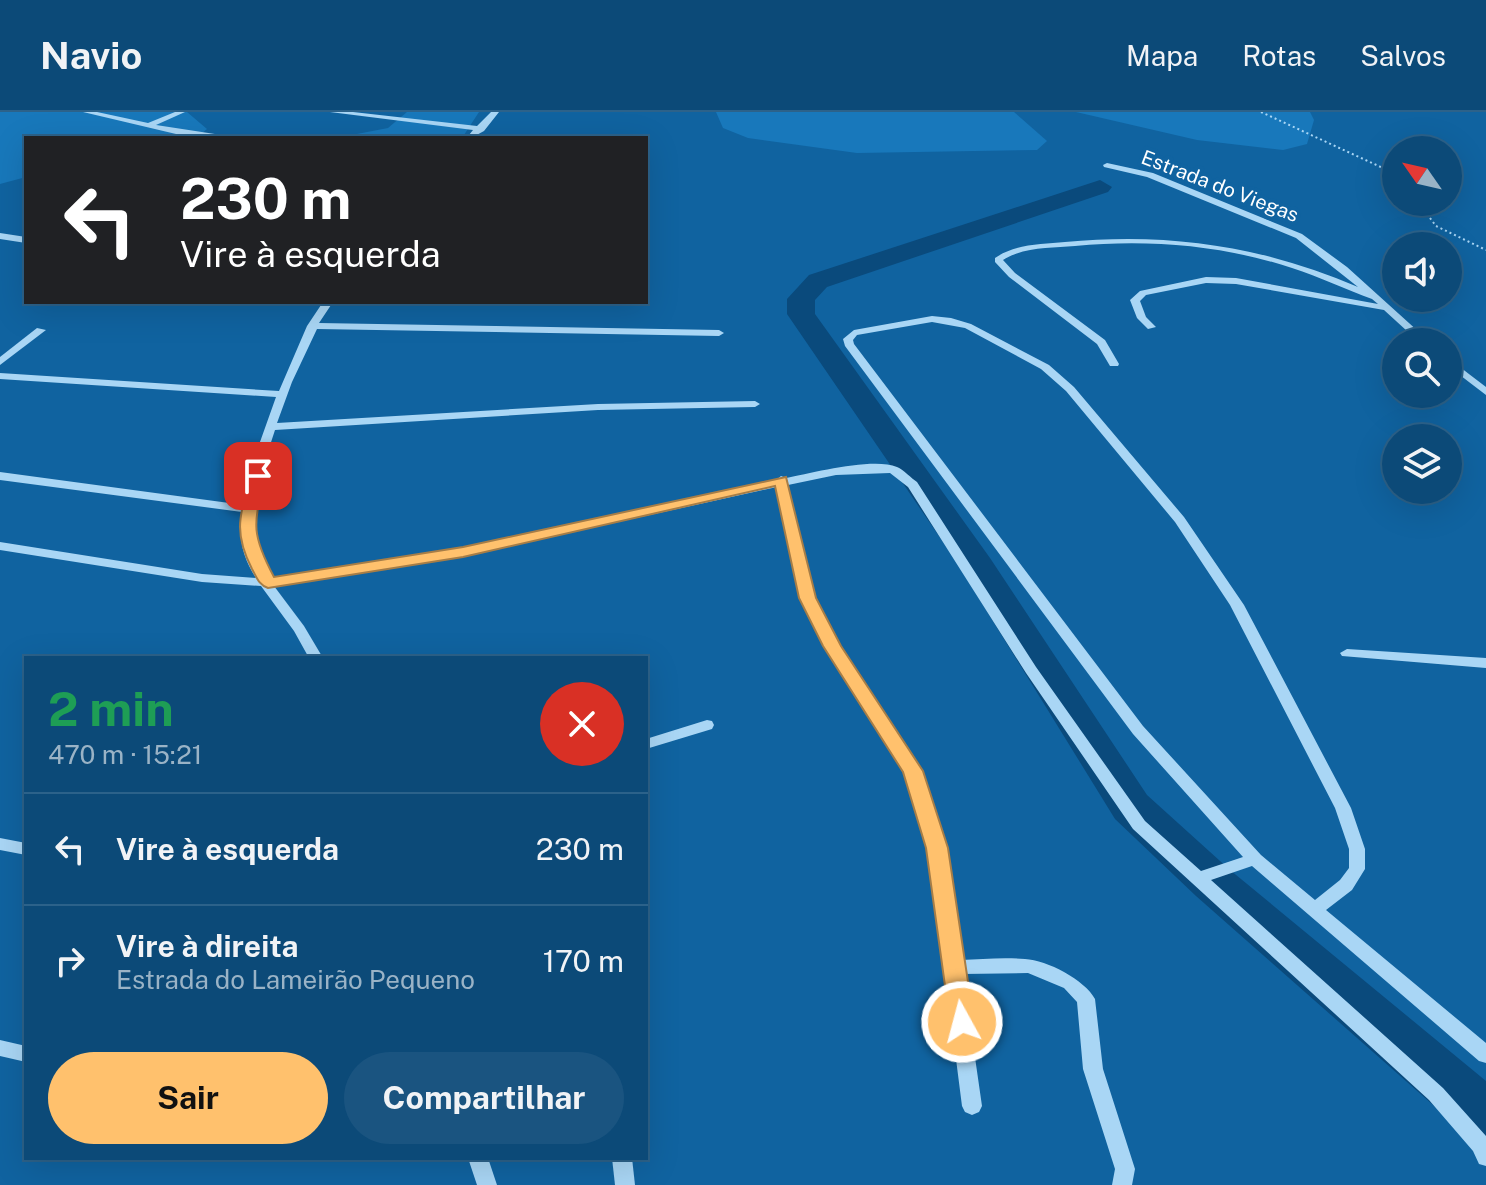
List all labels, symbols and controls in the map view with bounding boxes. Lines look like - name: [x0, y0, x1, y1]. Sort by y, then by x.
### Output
- text: Navio: [40, 33, 142, 78]
- text: Mapa: [1126, 39, 1198, 72]
- text: Rotas: [1242, 39, 1316, 72]
- text: Salvos: [1360, 39, 1446, 72]
- north arrow: [1382, 136, 1462, 216]
- map controls: [1382, 136, 1462, 504]
- street label: Estrada do Viegas: [1138, 145, 1302, 227]
- text: 230 m: [180, 166, 352, 232]
- icon: left: [48, 168, 152, 272]
- button: sound: [1382, 232, 1462, 312]
- text: Vire à esquerda: [180, 233, 441, 275]
- button: search: [1382, 328, 1462, 408]
- button: layers: [1382, 424, 1462, 504]
- pin: [224, 442, 292, 510]
- icon: arrive: [236, 454, 280, 498]
- text: 2 min: [48, 680, 174, 737]
- button: close: [540, 682, 624, 766]
- text: 470 m · 15:21: [48, 739, 202, 770]
- icon: left: [48, 827, 92, 871]
- text: Vire à esquerda: [116, 831, 339, 867]
- text: 230 m: [536, 831, 624, 867]
- text: Vire à direita: [116, 928, 299, 964]
- icon: right: [48, 939, 92, 983]
- text: 170 m: [543, 943, 624, 979]
- text: Estrada do Lameirão Pequeno: [116, 964, 475, 995]
- position arrow: [920, 980, 1004, 1064]
- button: Sair: [48, 1052, 328, 1144]
- button: Compartilhar: [344, 1052, 624, 1144]

